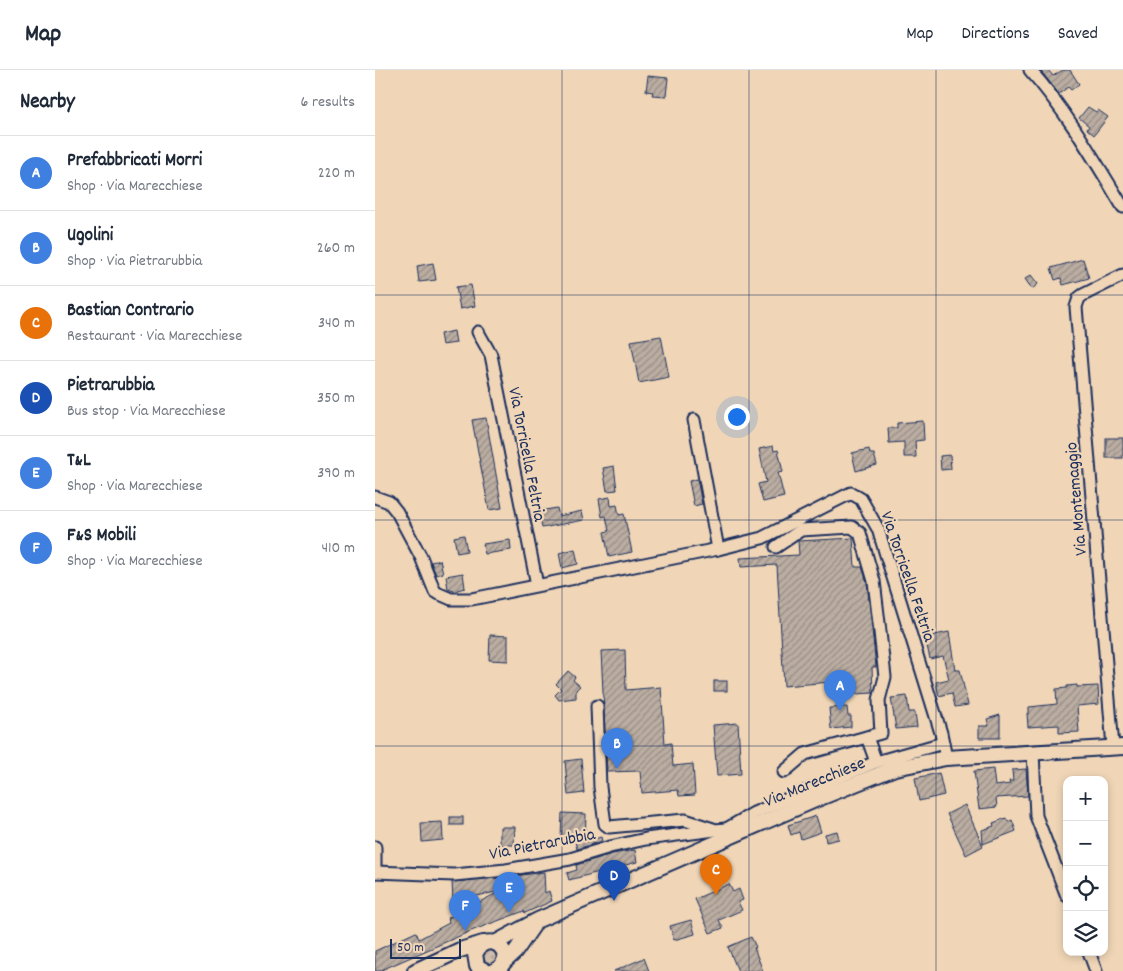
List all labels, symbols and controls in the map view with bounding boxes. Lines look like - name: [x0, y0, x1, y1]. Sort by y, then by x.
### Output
- text: Map: [25, 18, 61, 52]
- text: Map: [906, 22, 933, 47]
- text: Directions: [961, 22, 1030, 47]
- text: Saved: [1058, 22, 1098, 47]
- text: Nearby: [20, 88, 75, 118]
- text: 6 results: [300, 91, 355, 114]
- text: Prefabbricati Morri: [67, 148, 202, 175]
- text: A: [32, 162, 40, 185]
- text: 220 m: [318, 162, 355, 185]
- text: Shop · Via Marecchiese: [67, 175, 202, 198]
- text: Ugolini: [67, 223, 113, 250]
- text: B: [32, 237, 40, 260]
- text: 260 m: [317, 237, 355, 260]
- text: Shop · Via Pietrarubbia: [67, 250, 202, 273]
- text: Bastian Contrario: [67, 298, 194, 325]
- text: C: [32, 312, 40, 335]
- text: 340 m: [318, 312, 355, 335]
- text: Restaurant · Via Marecchiese: [67, 325, 242, 348]
- text: Pietrarubbia: [67, 373, 155, 400]
- street label: Via Torricella Feltria: [500, 385, 551, 524]
- text: D: [32, 387, 40, 410]
- text: 350 m: [317, 387, 355, 410]
- text: Bus stop · Via Marecchiese: [67, 400, 226, 423]
- your location: [724, 404, 750, 430]
- street label: Via Montemaggio: [1060, 441, 1095, 557]
- text: T&L: [67, 448, 91, 475]
- text: E: [32, 462, 40, 485]
- text: 390 m: [317, 462, 355, 485]
- text: Shop · Via Marecchiese: [67, 475, 202, 498]
- street label: Via Torricella Feltria: [873, 508, 941, 646]
- text: F&S Mobili: [67, 523, 136, 550]
- text: F: [32, 537, 40, 560]
- text: 410 m: [321, 537, 355, 560]
- text: Shop · Via Marecchiese: [67, 550, 202, 573]
- pin: A: [824, 670, 856, 711]
- pin: B: [601, 728, 633, 769]
- street label: Via Marecchiese: [760, 752, 870, 815]
- map controls: [1063, 776, 1108, 956]
- button: +: [1063, 776, 1108, 821]
- button: −: [1063, 821, 1108, 866]
- street label: Via Pietrarubbia: [487, 823, 598, 868]
- pin: C: [700, 854, 732, 895]
- pin: D: [598, 860, 630, 901]
- button: locate: [1063, 866, 1108, 911]
- pin: E: [493, 872, 525, 913]
- pin: F: [449, 890, 481, 931]
- button: layers: [1063, 911, 1108, 956]
- scale bar: [390, 936, 461, 959]
- text: 50 m: [397, 938, 424, 958]

